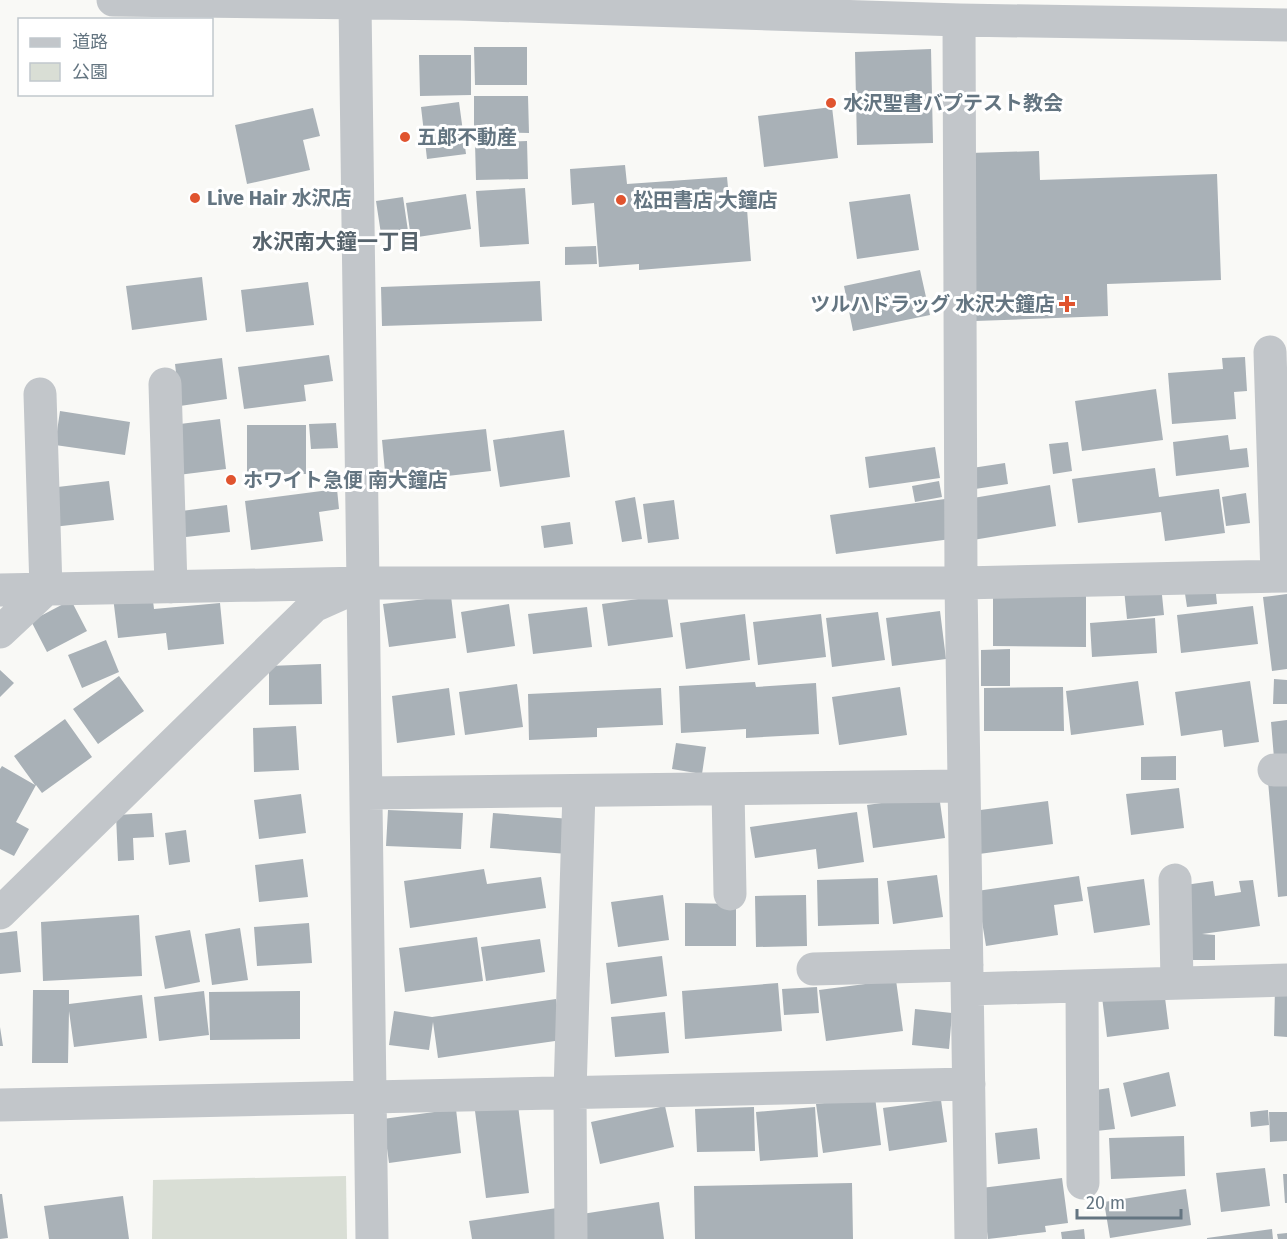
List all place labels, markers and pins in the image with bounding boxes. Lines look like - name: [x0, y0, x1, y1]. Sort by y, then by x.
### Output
- place label: 水沢聖書バプテスト教会: [843, 91, 1063, 115]
- marker: 水沢聖書バプテスト教会: [824, 96, 838, 110]
- place label: 五郎不動産: [417, 125, 517, 149]
- marker: 五郎不動産: [398, 130, 412, 144]
- place label: Live Hair 水沢店: [207, 186, 351, 210]
- place label: 松田書店 大鐘店: [633, 188, 778, 212]
- marker: Live Hair 水沢店: [188, 191, 202, 205]
- marker: 松田書店 大鐘店: [614, 193, 628, 207]
- place label: ツルハドラッグ 水沢大鐘店: [810, 292, 1055, 316]
- marker: ツルハドラッグ 水沢大鐘店: [1060, 297, 1074, 311]
- place label: ホワイト急便 南大鐘店: [243, 468, 448, 492]
- marker: ホワイト急便 南大鐘店: [224, 473, 238, 487]

